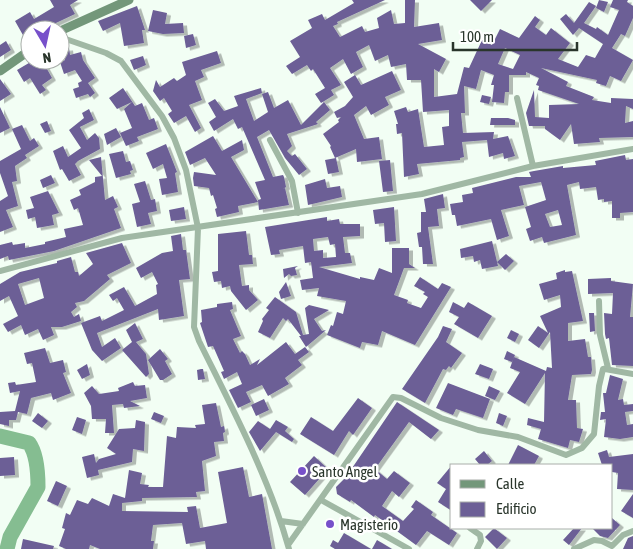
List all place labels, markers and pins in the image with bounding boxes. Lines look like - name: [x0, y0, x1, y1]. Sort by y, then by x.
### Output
- place label: Santo Angel: [312, 463, 377, 480]
- marker: Santo Angel: [296, 465, 308, 477]
- place label: Magisterio: [340, 516, 398, 533]
- marker: Magisterio: [324, 518, 336, 530]

